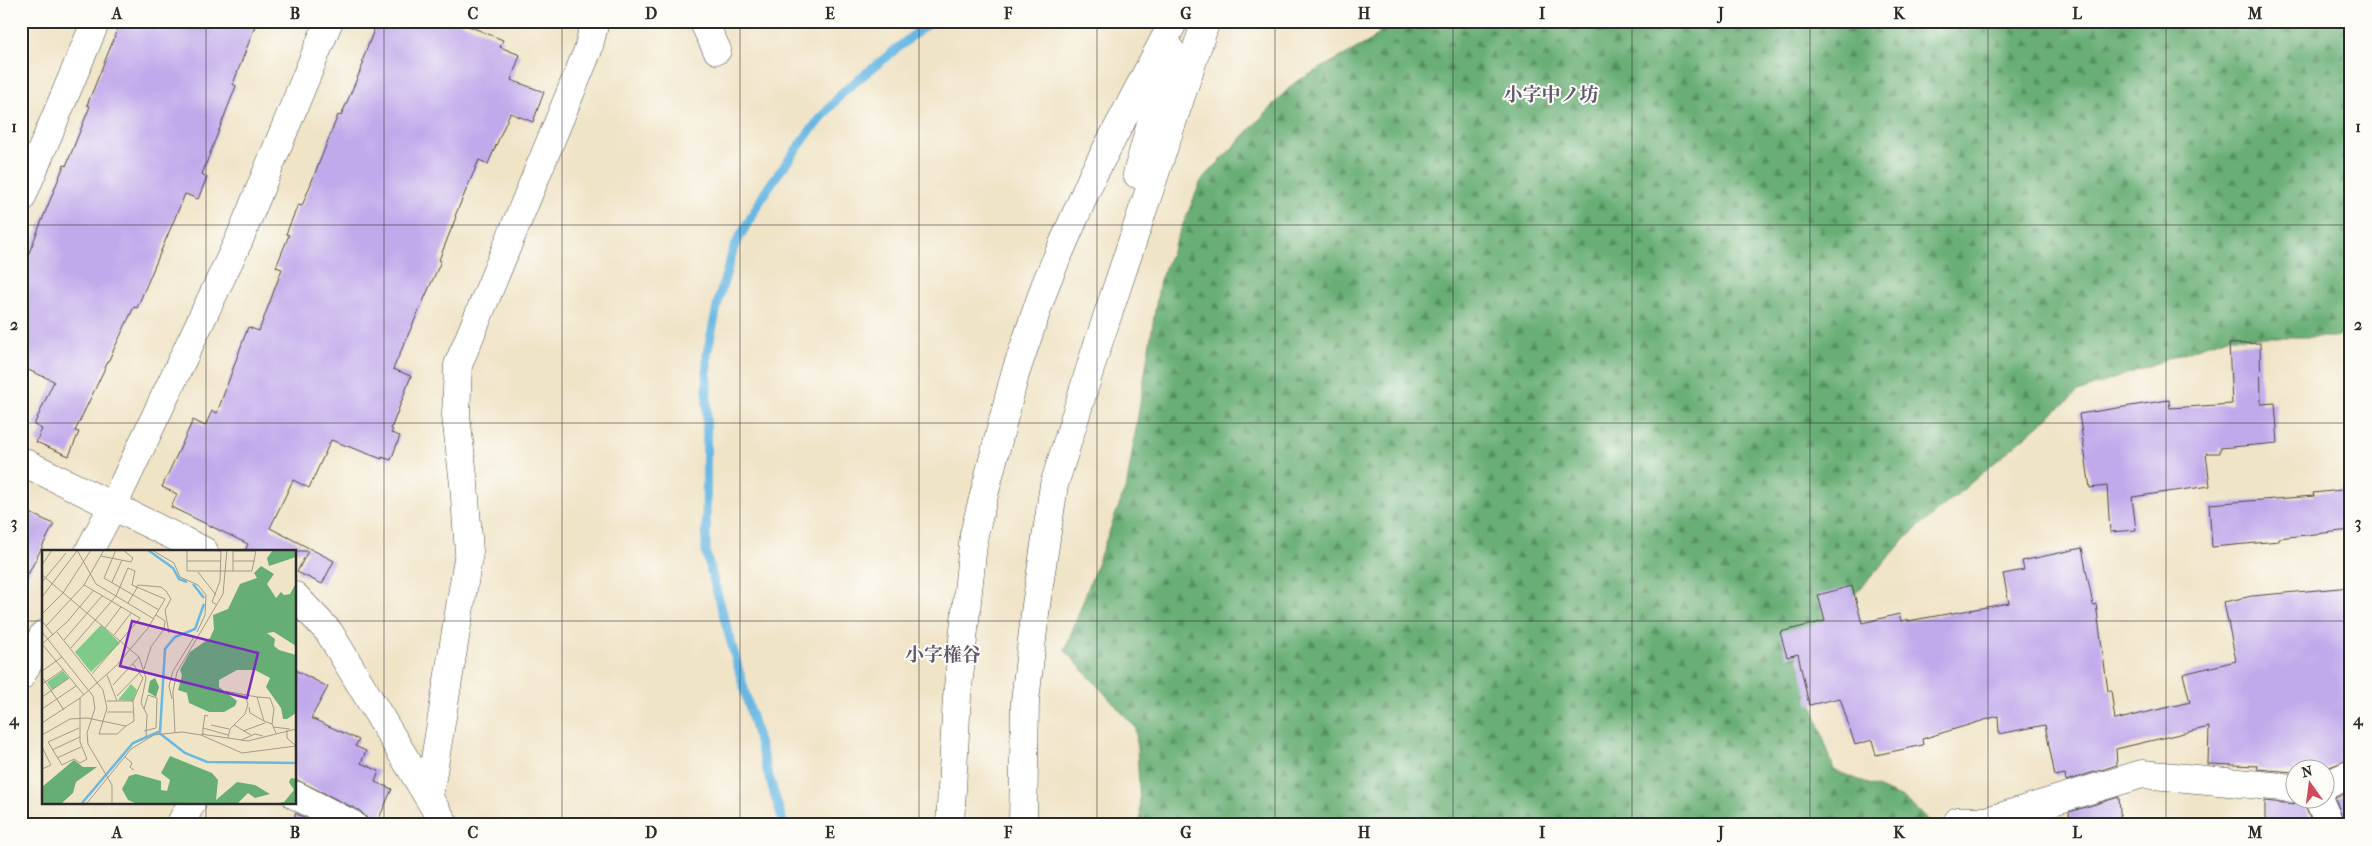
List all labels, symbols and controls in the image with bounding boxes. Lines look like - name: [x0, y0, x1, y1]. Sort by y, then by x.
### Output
- text: A: [111, 4, 123, 23]
- text: B: [290, 4, 300, 23]
- text: C: [468, 4, 479, 23]
- text: D: [645, 4, 657, 23]
- text: E: [825, 4, 835, 23]
- text: F: [1003, 4, 1013, 23]
- text: G: [1180, 4, 1192, 23]
- text: H: [1358, 4, 1371, 23]
- text: I: [1539, 4, 1546, 23]
- text: J: [1716, 4, 1724, 24]
- text: K: [1893, 4, 1906, 23]
- text: L: [2072, 4, 2082, 23]
- text: M: [2247, 4, 2263, 23]
- district label: 小字中ノ坊: [1503, 84, 1599, 106]
- text: 1: [11, 117, 17, 136]
- text: 1: [2355, 117, 2361, 136]
- text: 2: [10, 315, 18, 334]
- text: 2: [2354, 315, 2362, 334]
- text: 3: [11, 513, 17, 533]
- text: 3: [2355, 513, 2361, 533]
- inset map: [42, 550, 296, 804]
- district label: 小字権谷: [905, 644, 981, 666]
- text: 4: [8, 710, 20, 730]
- text: 4: [2352, 710, 2364, 730]
- north arrow: [2284, 758, 2334, 808]
- text: N: [2300, 762, 2315, 781]
- text: A: [111, 823, 123, 842]
- text: B: [290, 823, 300, 842]
- text: C: [468, 823, 479, 842]
- text: D: [645, 823, 657, 842]
- text: E: [825, 823, 835, 842]
- text: F: [1003, 823, 1013, 842]
- text: G: [1180, 823, 1192, 842]
- text: H: [1358, 823, 1371, 842]
- text: I: [1539, 823, 1546, 842]
- text: J: [1716, 823, 1724, 843]
- text: K: [1893, 823, 1906, 842]
- text: L: [2072, 823, 2082, 842]
- text: M: [2247, 823, 2263, 842]

